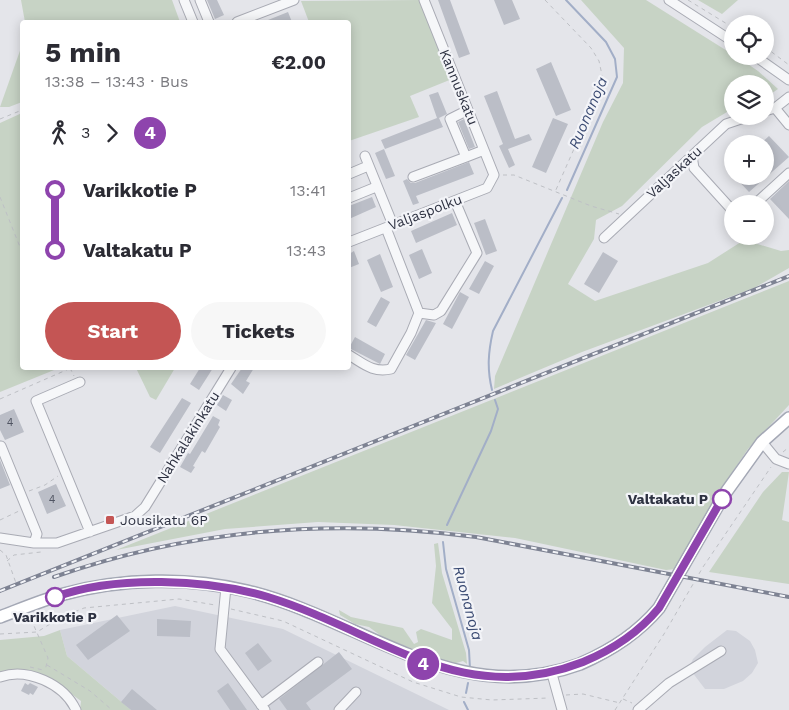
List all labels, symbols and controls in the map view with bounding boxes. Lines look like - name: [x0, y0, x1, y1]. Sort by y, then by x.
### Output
- map controls: [724, 15, 774, 245]
- button: locate: [724, 15, 774, 65]
- text: 5 min: [45, 36, 121, 69]
- street label: Kannuskatu: [437, 47, 481, 127]
- text: €2.00: [272, 51, 326, 74]
- text: 13:38 – 13:43 · Bus: [45, 72, 188, 91]
- water label: Ruonanoja: [565, 74, 611, 152]
- button: layers: [724, 75, 774, 125]
- icon: walk: [45, 119, 73, 147]
- icon: forward: [98, 119, 126, 147]
- text: 4: [144, 122, 156, 143]
- text: 3: [81, 123, 90, 142]
- button: +: [724, 135, 774, 185]
- street label: Valjaskatu: [643, 142, 705, 202]
- text: Varikkotie P: [83, 179, 197, 202]
- text: 13:41: [290, 181, 326, 200]
- street label: Valjaspolku: [386, 191, 464, 233]
- button: −: [724, 195, 774, 245]
- text: Valtakatu P: [83, 239, 192, 262]
- text: 13:43: [287, 241, 326, 260]
- button: Start: [45, 302, 181, 360]
- button: Tickets: [191, 302, 326, 360]
- street label: Nahkalakinkatu: [153, 388, 223, 486]
- house number: 4: [7, 416, 14, 429]
- marker: Valtakatu P: [712, 489, 732, 509]
- place label: Valtakatu P: [628, 491, 708, 507]
- house number: 4: [49, 493, 56, 506]
- place label: Jousikatu 6P: [120, 512, 208, 528]
- marker: Jousikatu 6P: [104, 514, 116, 526]
- water label: Ruonanoja: [449, 564, 487, 642]
- marker: Varikkotie P: [45, 587, 65, 607]
- place label: Varikkotie P: [13, 609, 97, 625]
- line badge: 4: [407, 648, 439, 680]
- text: 4: [417, 653, 429, 674]

